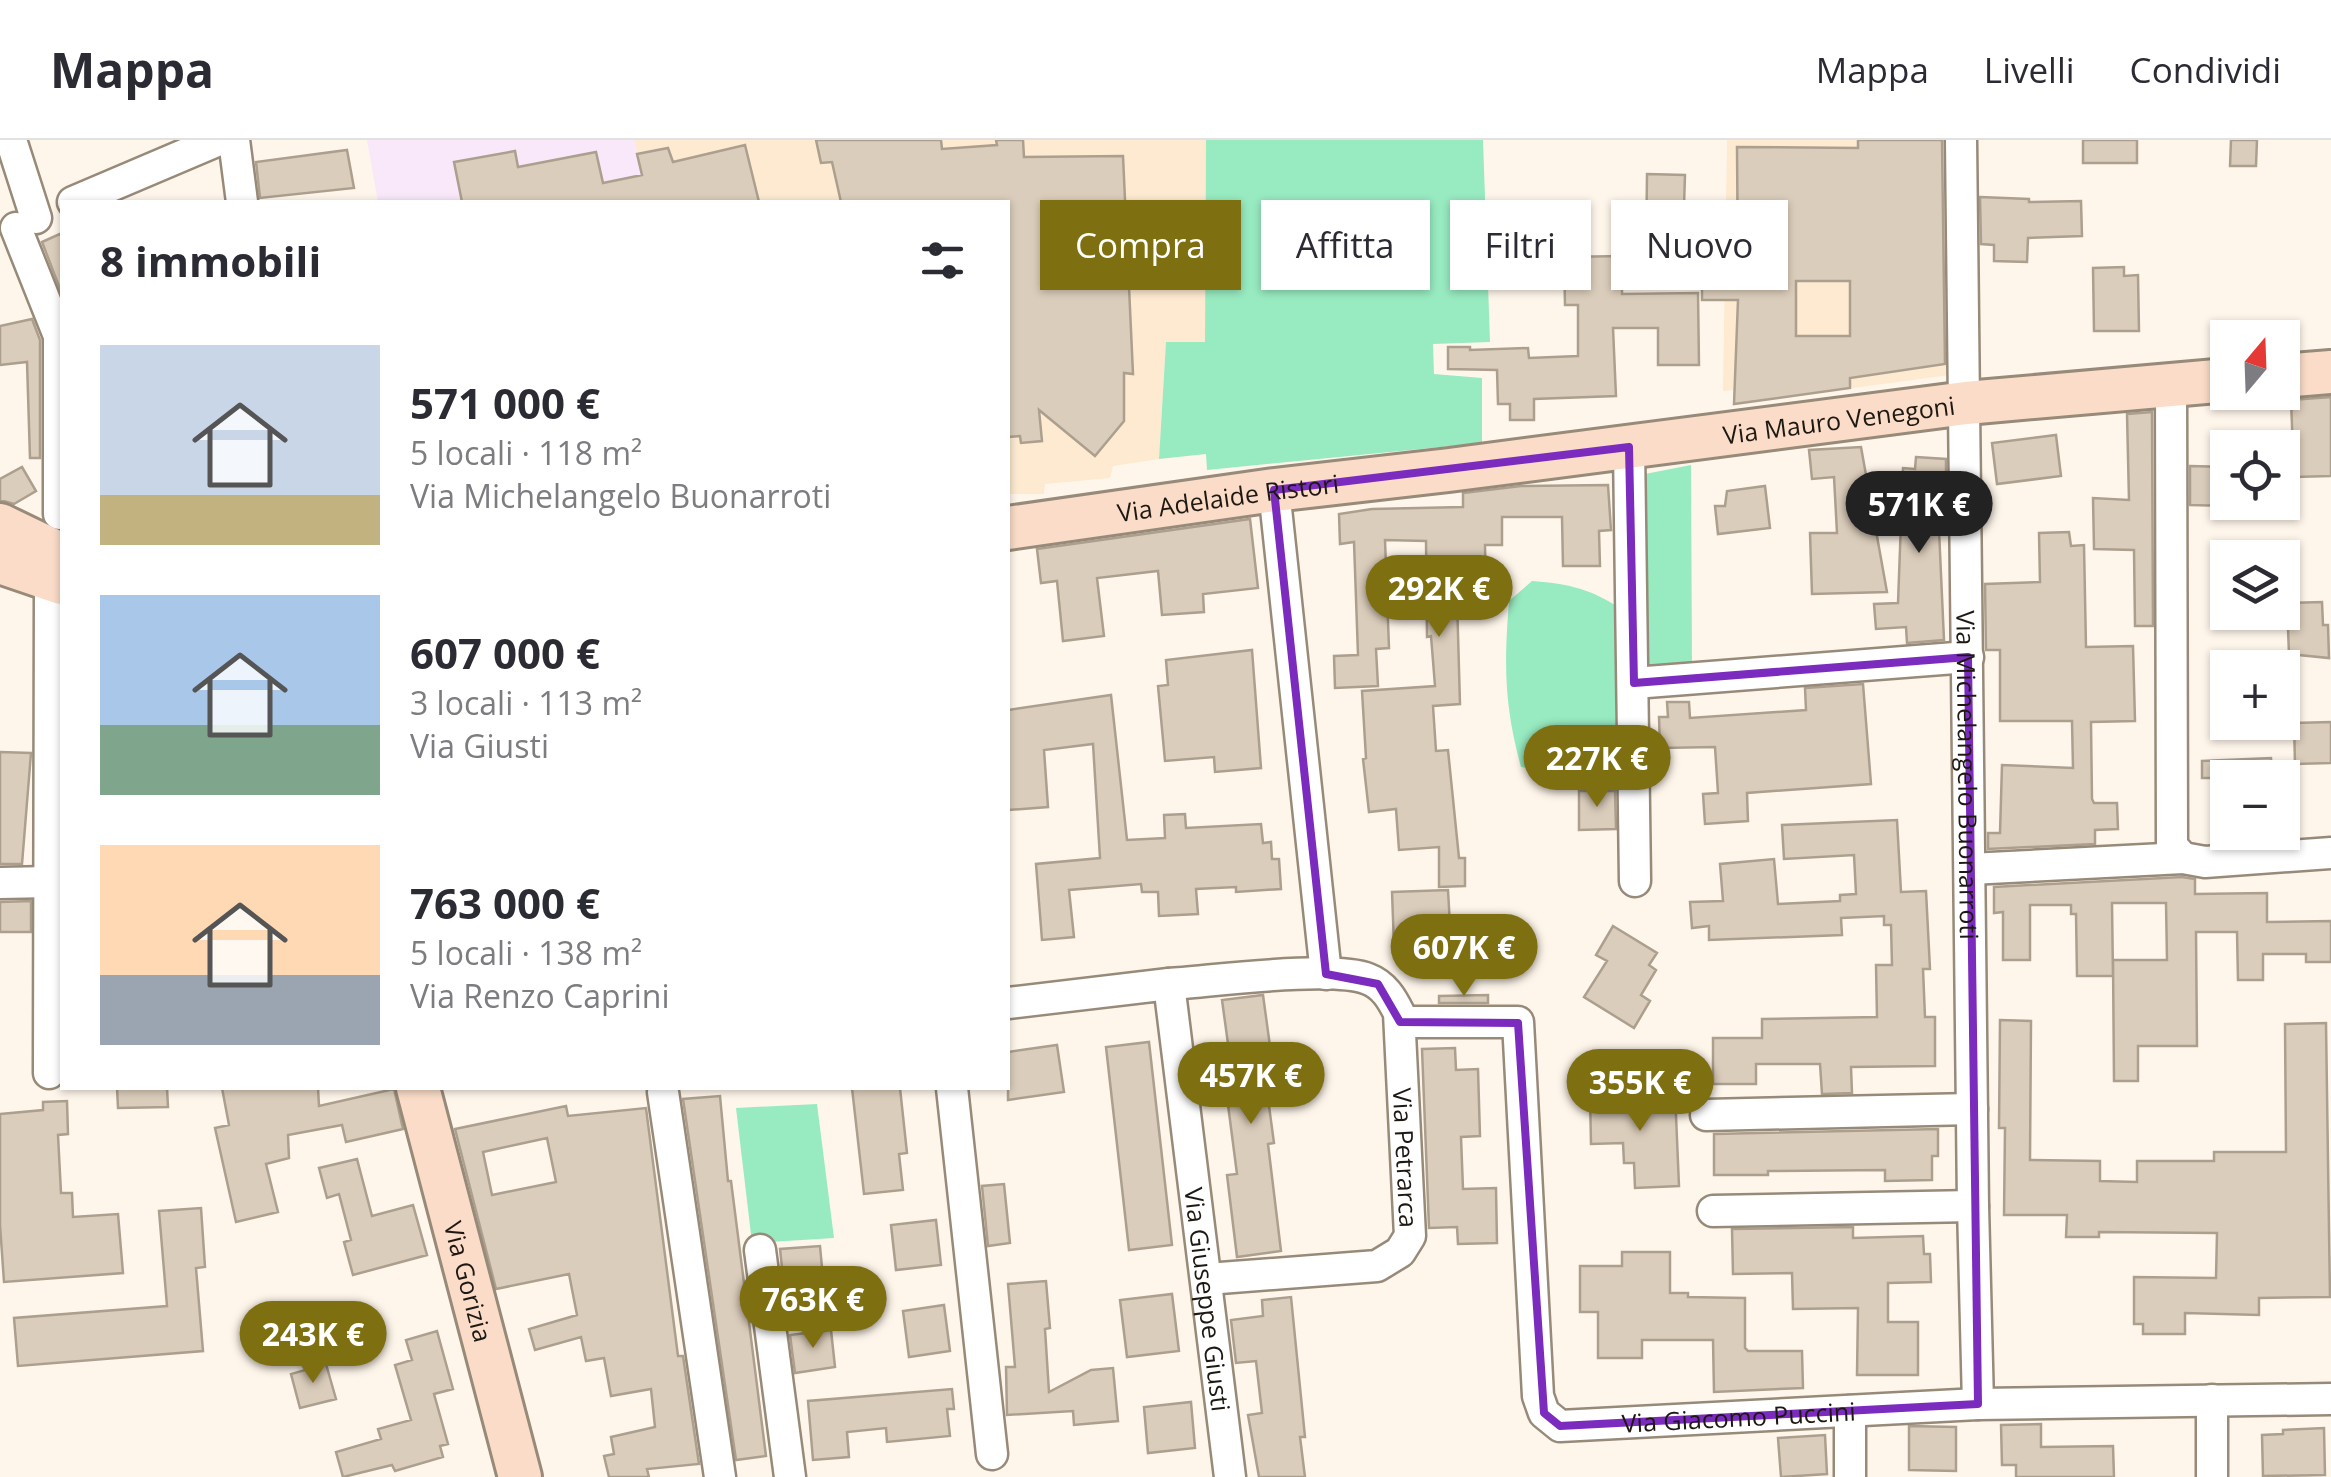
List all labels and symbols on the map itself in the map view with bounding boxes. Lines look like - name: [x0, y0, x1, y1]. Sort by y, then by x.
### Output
- north arrow: [2210, 320, 2300, 410]
- street label: Via Mauro Venegoni: [1721, 388, 1957, 451]
- street label: Via Adelaide Ristori: [1115, 466, 1340, 529]
- pin: 571K €: [1838, 471, 2000, 556]
- pin: 292K €: [1358, 555, 1520, 640]
- street label: Via Michelangelo Buonarroti: [1949, 610, 1987, 940]
- pin: 227K €: [1516, 725, 1678, 810]
- pin: 607K €: [1383, 914, 1545, 999]
- pin: 457K €: [1170, 1042, 1332, 1127]
- pin: 355K €: [1559, 1049, 1721, 1134]
- street label: Via Petrarca: [1386, 1087, 1427, 1228]
- street label: Via Giuseppe Giusti: [1177, 1185, 1239, 1414]
- street label: Via Gorizia: [437, 1218, 501, 1345]
- pin: 763K €: [732, 1266, 894, 1351]
- pin: 243K €: [232, 1301, 394, 1386]
- street label: Via Giacomo Puccini: [1621, 1393, 1856, 1440]

